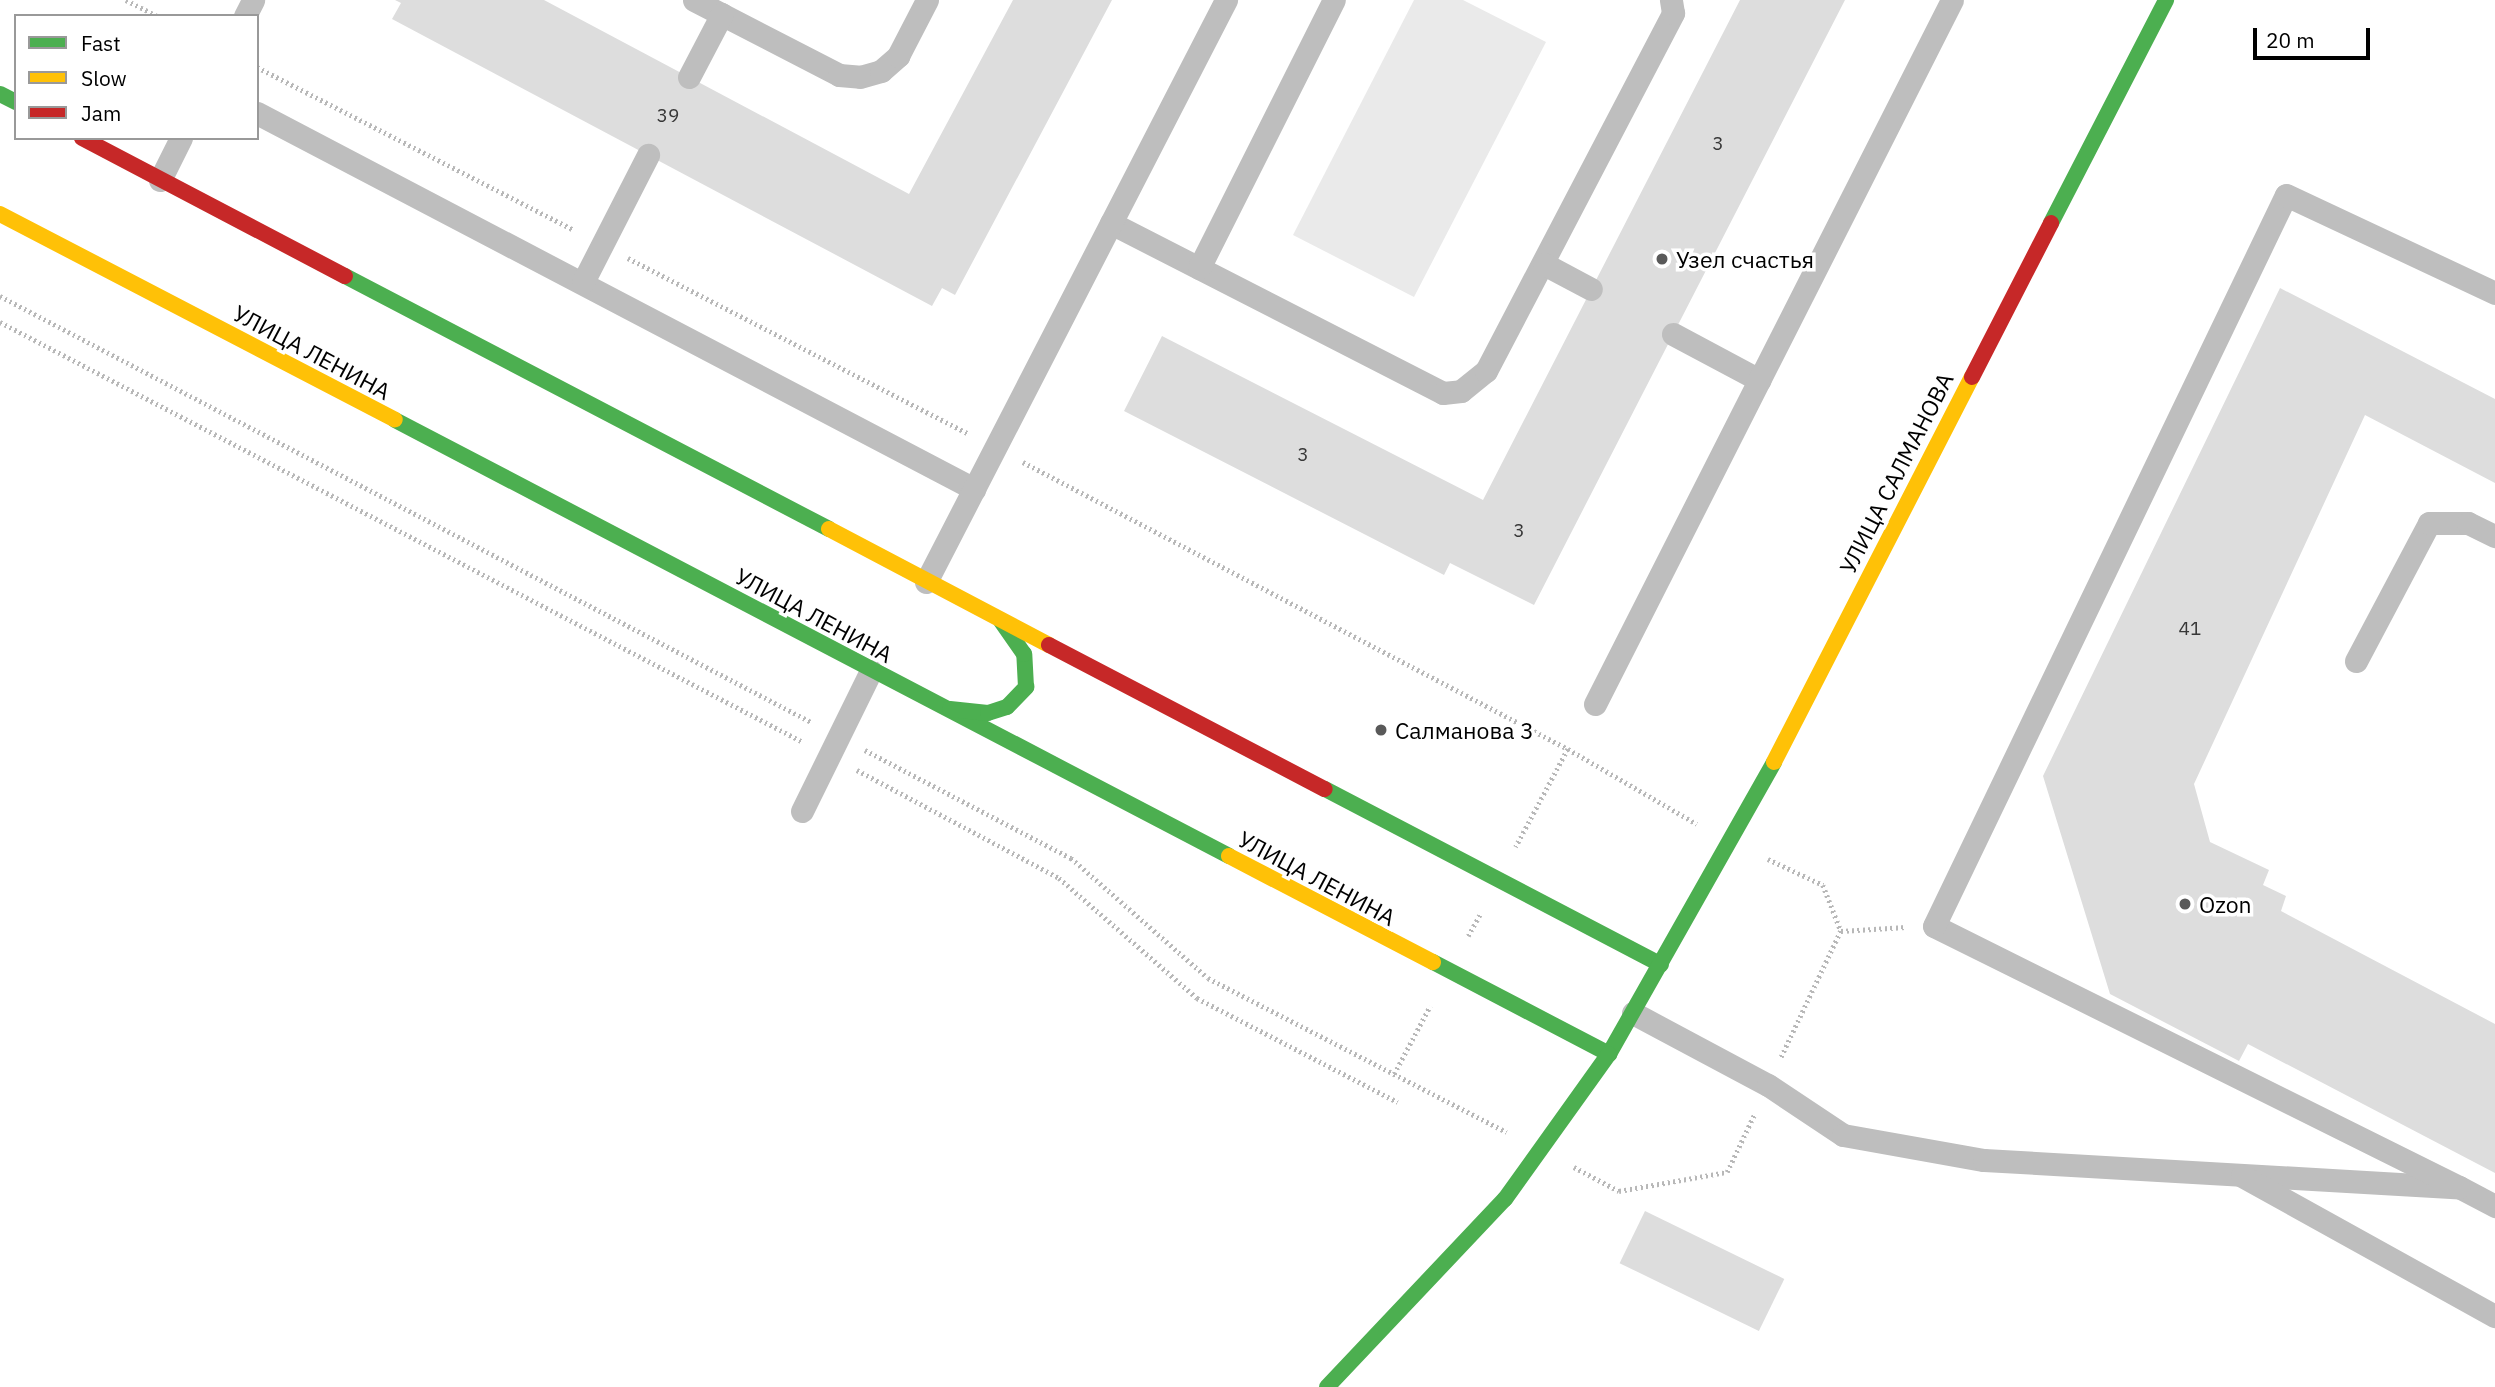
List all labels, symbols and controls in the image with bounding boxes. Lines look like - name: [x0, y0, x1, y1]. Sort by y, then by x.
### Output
- legend: [14, 14, 259, 140]
- scale bar: [2257, 14, 2374, 58]
- text: 20 m: [2266, 26, 2315, 54]
- text: Fast: [81, 29, 121, 57]
- text: Slow: [81, 64, 127, 92]
- text: Jam: [81, 99, 121, 127]
- house number: 39: [657, 105, 679, 127]
- house number: 3: [1712, 133, 1724, 155]
- place label: Узел счастья: [1676, 245, 1814, 273]
- marker: Узел счастья: [1654, 251, 1670, 267]
- street label: УЛИЦА ЛЕНИНА: [229, 299, 395, 405]
- street label: УЛИЦА САЛМАНОВА: [1833, 368, 1959, 578]
- house number: 3: [1297, 444, 1309, 466]
- house number: 3: [1513, 520, 1525, 542]
- street label: УЛИЦА ЛЕНИНА: [731, 562, 897, 668]
- house number: 41: [2179, 618, 2201, 640]
- place label: Салманова 3: [1395, 716, 1534, 744]
- marker: Салманова 3: [1373, 722, 1389, 738]
- street label: УЛИЦА ЛЕНИНА: [1234, 825, 1400, 931]
- place label: Ozon: [2199, 890, 2252, 918]
- marker: Ozon: [2177, 896, 2193, 912]

